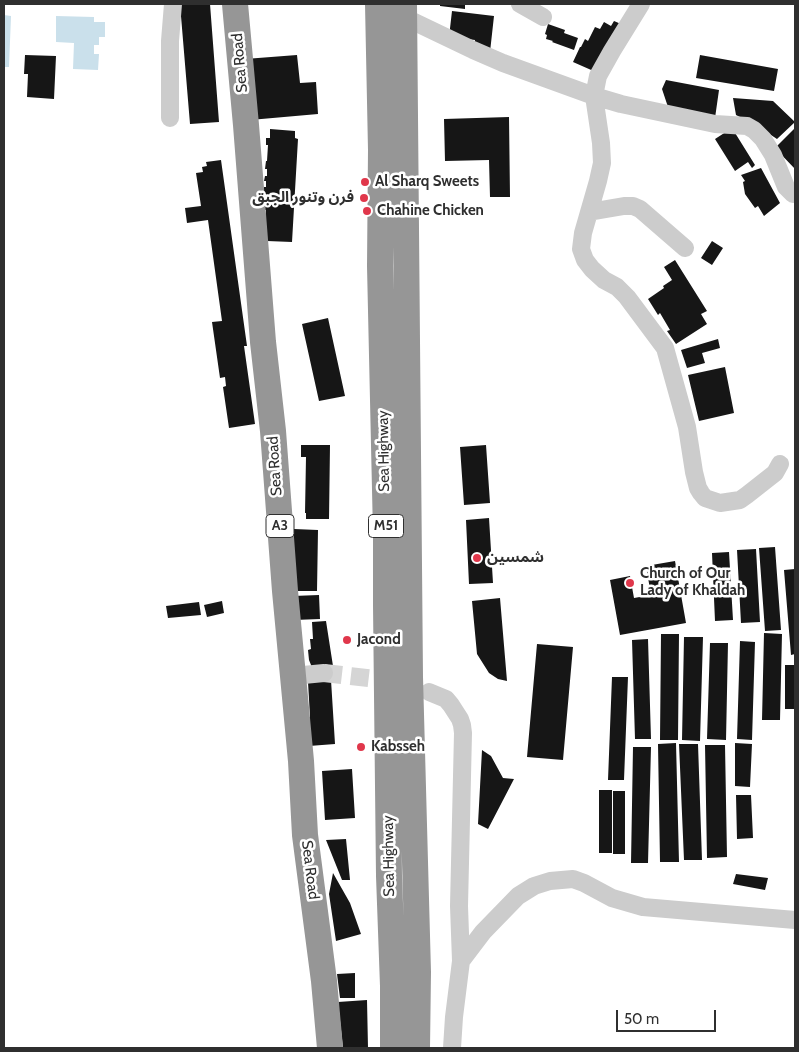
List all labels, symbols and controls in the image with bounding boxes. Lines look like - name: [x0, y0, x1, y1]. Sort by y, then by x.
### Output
- street label: Sea Road: [228, 33, 252, 93]
- place label: Al Sharq Sweets: [375, 173, 479, 191]
- marker: Al Sharq Sweets: [359, 176, 371, 188]
- place label: فرن وتنور الجبق: [252, 189, 354, 207]
- marker: فرن وتنور الجبق: [358, 192, 370, 204]
- place label: Chahine Chicken: [377, 202, 484, 220]
- marker: Chahine Chicken: [361, 205, 373, 217]
- street label: Sea Highway: [374, 410, 394, 492]
- street label: Sea Road: [264, 436, 286, 496]
- road number: A3: [266, 514, 294, 538]
- road number: M51: [368, 514, 404, 538]
- place label: شمسين: [487, 549, 544, 567]
- marker: شمسين: [471, 552, 483, 564]
- place label: Church of Our Lady of Khaldah: [640, 565, 745, 600]
- marker: Church of Our Lady of Khaldah: [624, 577, 636, 589]
- place label: Jacond: [357, 631, 401, 649]
- marker: Jacond: [341, 634, 353, 646]
- place label: Kabsseh: [371, 738, 425, 756]
- marker: Kabsseh: [355, 741, 367, 753]
- street label: Sea Highway: [379, 815, 399, 897]
- street label: Sea Road: [297, 839, 323, 901]
- scale bar: [619, 1000, 719, 1032]
- text: 50 m: [624, 1010, 659, 1028]

